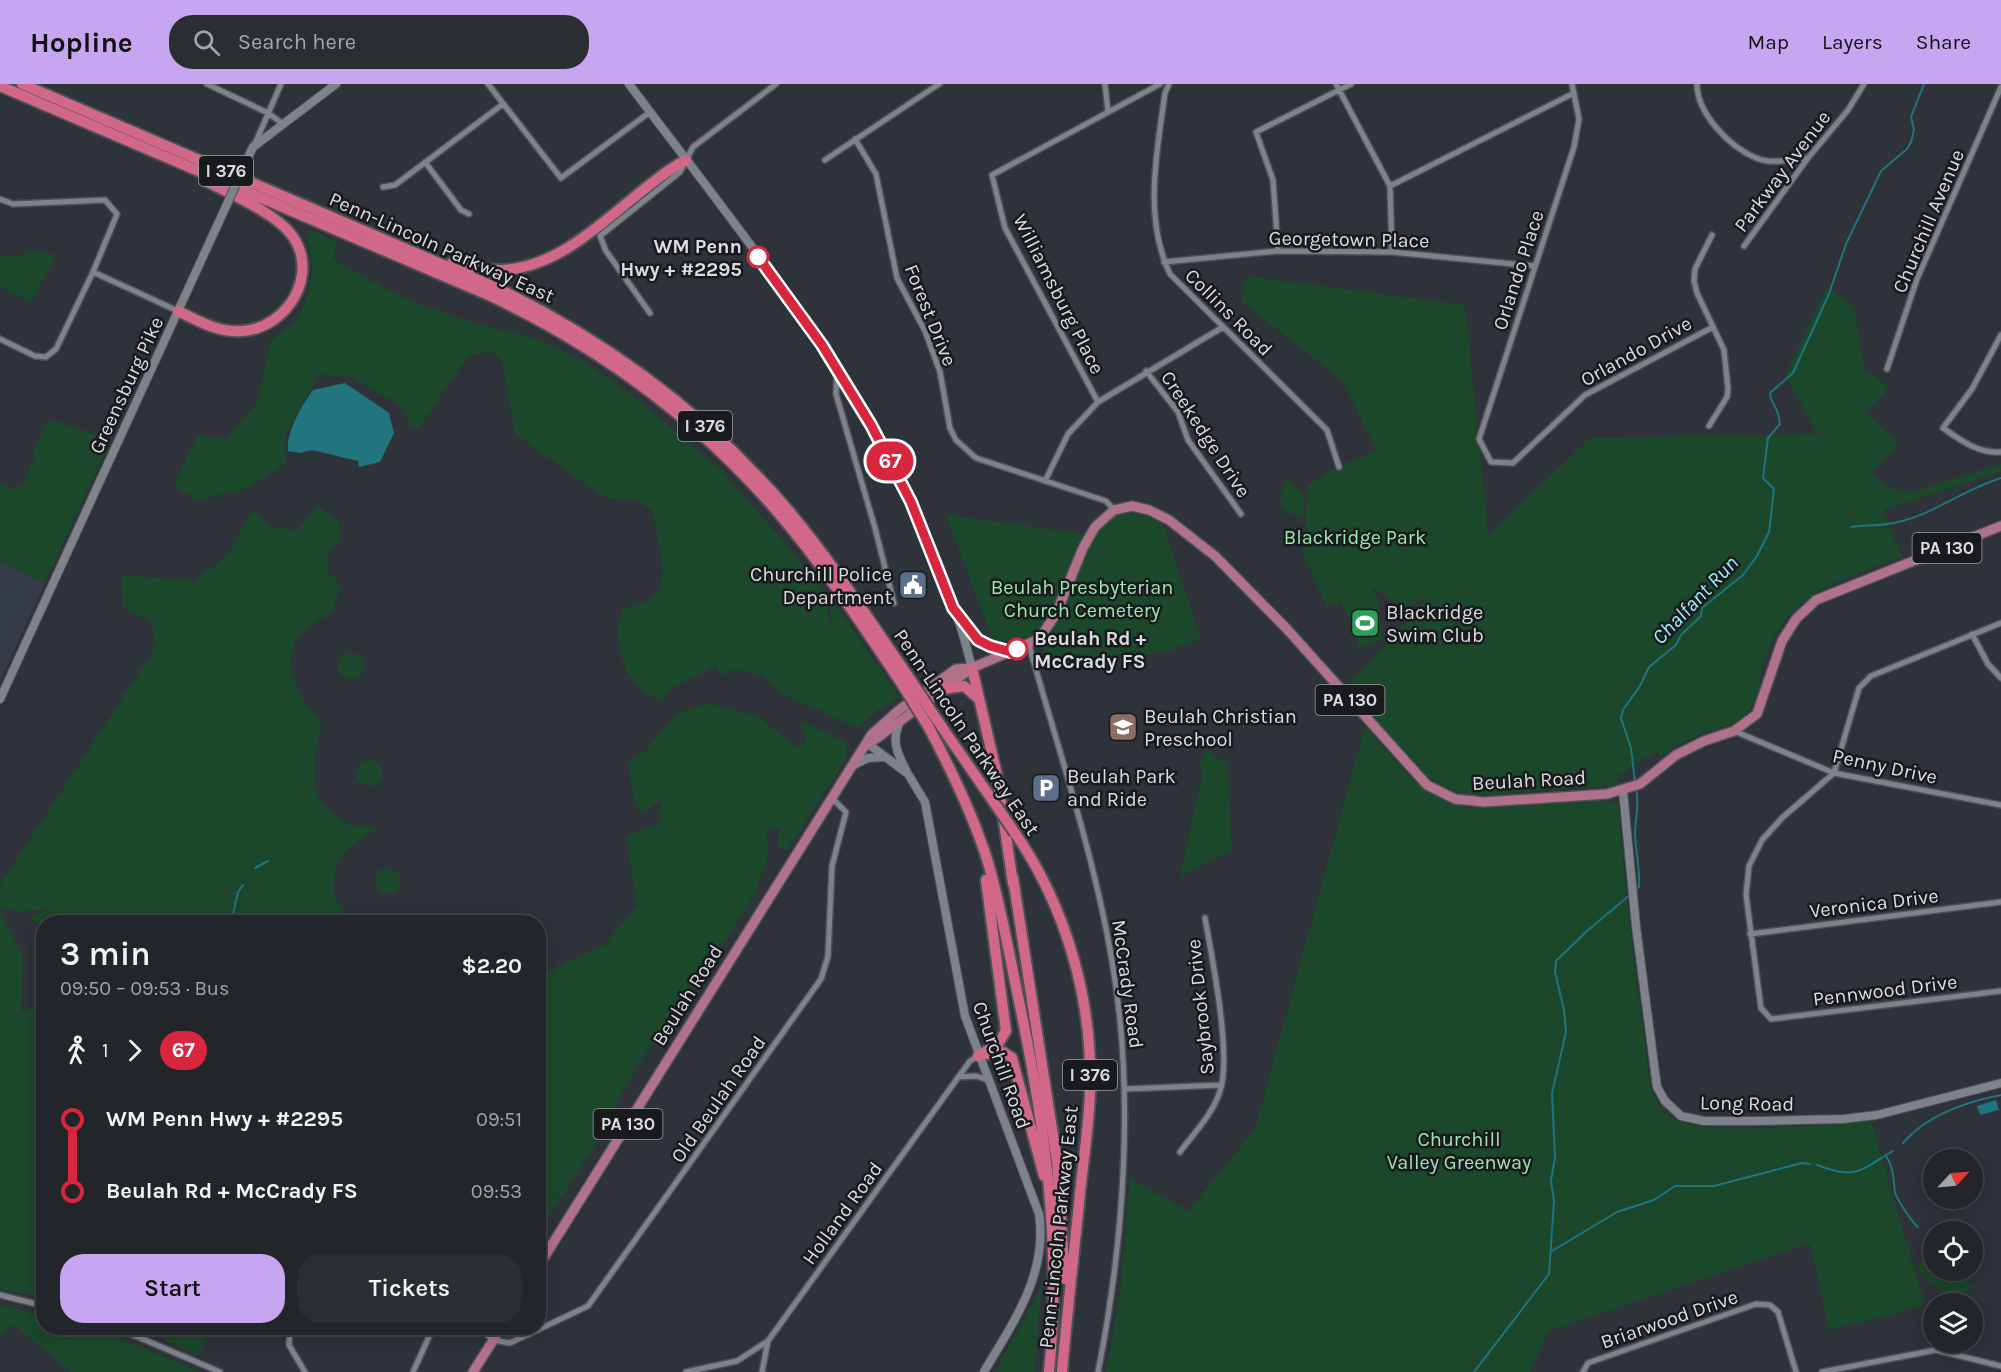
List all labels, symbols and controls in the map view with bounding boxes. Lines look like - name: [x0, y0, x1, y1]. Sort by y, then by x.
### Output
- search box: [169, 15, 589, 69]
- text: Hopline: [30, 26, 133, 59]
- icon: search: [190, 26, 223, 59]
- text: Search here: [238, 29, 356, 55]
- text: Map: [1747, 30, 1789, 54]
- text: Layers: [1822, 30, 1883, 54]
- text: Share: [1916, 30, 1971, 54]
- street label: Parkway Avenue: [1729, 106, 1836, 237]
- street label: Churchill Avenue: [1888, 146, 1969, 296]
- road number: I 376: [199, 156, 253, 186]
- street label: Penn-Lincoln Parkway East: [326, 187, 558, 308]
- street label: Orlando Place: [1488, 207, 1549, 333]
- street label: Williamsburg Place: [1008, 210, 1109, 378]
- street label: Georgetown Place: [1269, 227, 1429, 252]
- place label: WM Penn Hwy + #2295: [620, 235, 742, 281]
- marker: WM Penn Hwy + #2295: [747, 246, 769, 268]
- street label: Forest Drive: [900, 261, 961, 369]
- street label: Collins Road: [1180, 264, 1277, 361]
- street label: Orlando Drive: [1577, 312, 1696, 391]
- street label: Greensburg Pike: [85, 313, 168, 457]
- street label: Creekedge Drive: [1156, 367, 1255, 502]
- road number: I 376: [678, 411, 732, 441]
- line badge: 67: [863, 442, 917, 481]
- text: 67: [878, 449, 902, 473]
- park label: Blackridge Park: [1284, 526, 1426, 549]
- road number: PA 130: [1912, 533, 1982, 563]
- water label: Chalfant Run: [1647, 551, 1743, 649]
- place label: Churchill Police Department: [750, 563, 892, 609]
- public building icon: Churchill Police Department: [897, 569, 929, 601]
- park label: Beulah Presbyterian Church Cemetery: [991, 576, 1173, 622]
- place label: Blackridge Swim Club: [1386, 601, 1484, 647]
- sports icon: Blackridge Swim Club: [1349, 607, 1381, 639]
- street label: Penn-Lincoln Parkway East: [889, 625, 1045, 840]
- place label: Beulah Rd + McCrady FS: [1034, 627, 1147, 673]
- marker: Beulah Rd + McCrady FS: [1006, 638, 1028, 660]
- road number: PA 130: [1316, 685, 1384, 715]
- place label: Beulah Christian Preschool: [1144, 705, 1297, 751]
- school or university icon: Beulah Christian Preschool: [1107, 711, 1139, 743]
- street label: Penny Drive: [1831, 744, 1939, 789]
- place label: Beulah Park and Ride: [1067, 765, 1176, 811]
- street label: Beulah Road: [1471, 766, 1587, 795]
- parking icon: Beulah Park and Ride: [1030, 772, 1062, 804]
- street label: Veronica Drive: [1808, 884, 1940, 923]
- street label: McCrady Road: [1107, 918, 1148, 1050]
- text: 3 min: [60, 935, 151, 973]
- street label: Saybrook Drive: [1182, 938, 1219, 1076]
- street label: Beulah Road: [647, 941, 727, 1050]
- text: $2.20: [462, 953, 522, 979]
- street label: Pennwood Drive: [1812, 970, 1958, 1011]
- text: 09:50 – 09:53 · Bus: [60, 977, 230, 1000]
- street label: Churchill Road: [968, 998, 1035, 1132]
- street label: Old Beulah Road: [666, 1032, 771, 1167]
- icon: walk: [60, 1034, 93, 1067]
- icon: forward: [118, 1034, 151, 1067]
- text: 67: [172, 1038, 195, 1062]
- text: 1: [102, 1039, 109, 1062]
- road number: I 376: [1063, 1060, 1117, 1090]
- street label: Long Road: [1700, 1091, 1794, 1116]
- street label: Penn-Lincoln Parkway East: [1034, 1104, 1083, 1350]
- text: WM Penn Hwy + #2295: [106, 1106, 343, 1132]
- text: 09:51: [476, 1108, 522, 1131]
- road number: PA 130: [594, 1109, 662, 1139]
- park label: Churchill Valley Greenway: [1387, 1128, 1531, 1174]
- north arrow: [1923, 1149, 1983, 1209]
- map controls: [1923, 1149, 1983, 1353]
- street label: Holland Road: [797, 1157, 887, 1269]
- text: Beulah Rd + McCrady FS: [106, 1178, 358, 1204]
- text: 09:53: [471, 1180, 522, 1203]
- button: locate: [1923, 1221, 1983, 1281]
- button: Start: [60, 1254, 285, 1323]
- button: Tickets: [297, 1254, 522, 1323]
- street label: Briarwood Drive: [1598, 1285, 1741, 1354]
- button: layers: [1923, 1293, 1983, 1353]

